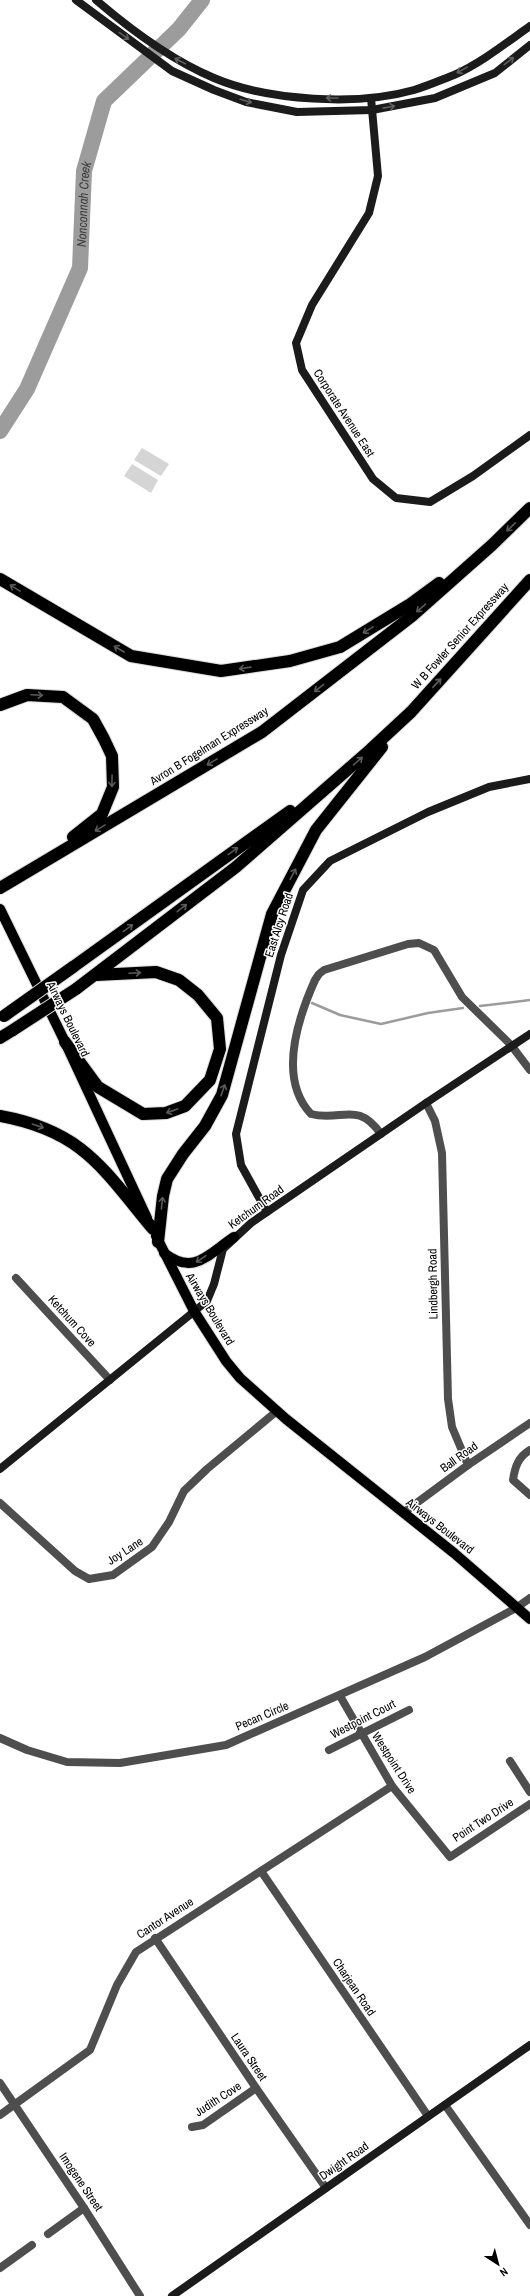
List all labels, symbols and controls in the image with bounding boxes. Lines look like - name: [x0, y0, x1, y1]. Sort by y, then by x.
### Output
- one-way arrow: [118, 32, 129, 40]
- one-way arrow: [174, 56, 186, 64]
- one-way arrow: [503, 57, 514, 66]
- one-way arrow: [456, 67, 468, 75]
- one-way arrow: [326, 94, 339, 102]
- one-way arrow: [239, 98, 252, 106]
- one-way arrow: [382, 103, 395, 111]
- water label: Nonconnah Creek: [73, 159, 96, 247]
- street label: Corporate Avenue East: [310, 366, 379, 460]
- one-way arrow: [506, 522, 516, 532]
- street label: W B Fowler Senior Expressway: [408, 579, 512, 693]
- one-way arrow: [10, 584, 21, 592]
- one-way arrow: [416, 603, 426, 613]
- one-way arrow: [362, 627, 374, 635]
- one-way arrow: [113, 644, 125, 652]
- one-way arrow: [239, 664, 252, 672]
- one-way arrow: [432, 678, 442, 688]
- one-way arrow: [313, 684, 324, 692]
- one-way arrow: [30, 692, 43, 699]
- street label: Avron B Fogelman Expressway: [146, 703, 271, 790]
- one-way arrow: [353, 756, 363, 765]
- one-way arrow: [206, 758, 218, 766]
- one-way arrow: [108, 774, 116, 787]
- one-way arrow: [94, 825, 106, 833]
- one-way arrow: [227, 847, 238, 856]
- one-way arrow: [290, 868, 297, 880]
- street label: East Alcy Road: [261, 891, 297, 959]
- one-way arrow: [176, 904, 187, 913]
- one-way arrow: [122, 924, 133, 932]
- one-way arrow: [128, 970, 141, 977]
- street label: Airways Boulevard: [42, 978, 93, 1059]
- one-way arrow: [220, 1085, 228, 1097]
- one-way arrow: [165, 1108, 178, 1115]
- one-way arrow: [31, 1123, 44, 1130]
- street label: Ketchum Road: [225, 1181, 287, 1233]
- one-way arrow: [158, 1197, 166, 1210]
- street label: Lindbergh Road: [424, 1249, 442, 1319]
- one-way arrow: [196, 1255, 207, 1263]
- street label: Airways Boulevard: [181, 1269, 238, 1348]
- street label: Ketchum Cove: [44, 1292, 100, 1350]
- street label: Ball Road: [437, 1438, 481, 1476]
- street label: Airways Boulevard: [402, 1494, 477, 1558]
- street label: Joy Lane: [104, 1533, 146, 1569]
- street label: Westpoint Court: [328, 1696, 398, 1742]
- street label: Pecan Circle: [233, 1698, 291, 1734]
- street label: Westpoint Drive: [368, 1729, 420, 1797]
- street label: Point Two Drive: [449, 1794, 517, 1846]
- street label: Cantor Avenue: [133, 1894, 197, 1942]
- street label: Charjean Road: [329, 1955, 379, 2019]
- street label: Laura Street: [227, 2030, 271, 2084]
- street label: Judith Cove: [192, 2078, 244, 2120]
- street label: Dwight Road: [316, 2138, 372, 2184]
- street label: Imogene Street: [56, 2150, 107, 2215]
- north arrow: [478, 2244, 518, 2284]
- text: N: [497, 2265, 511, 2280]

